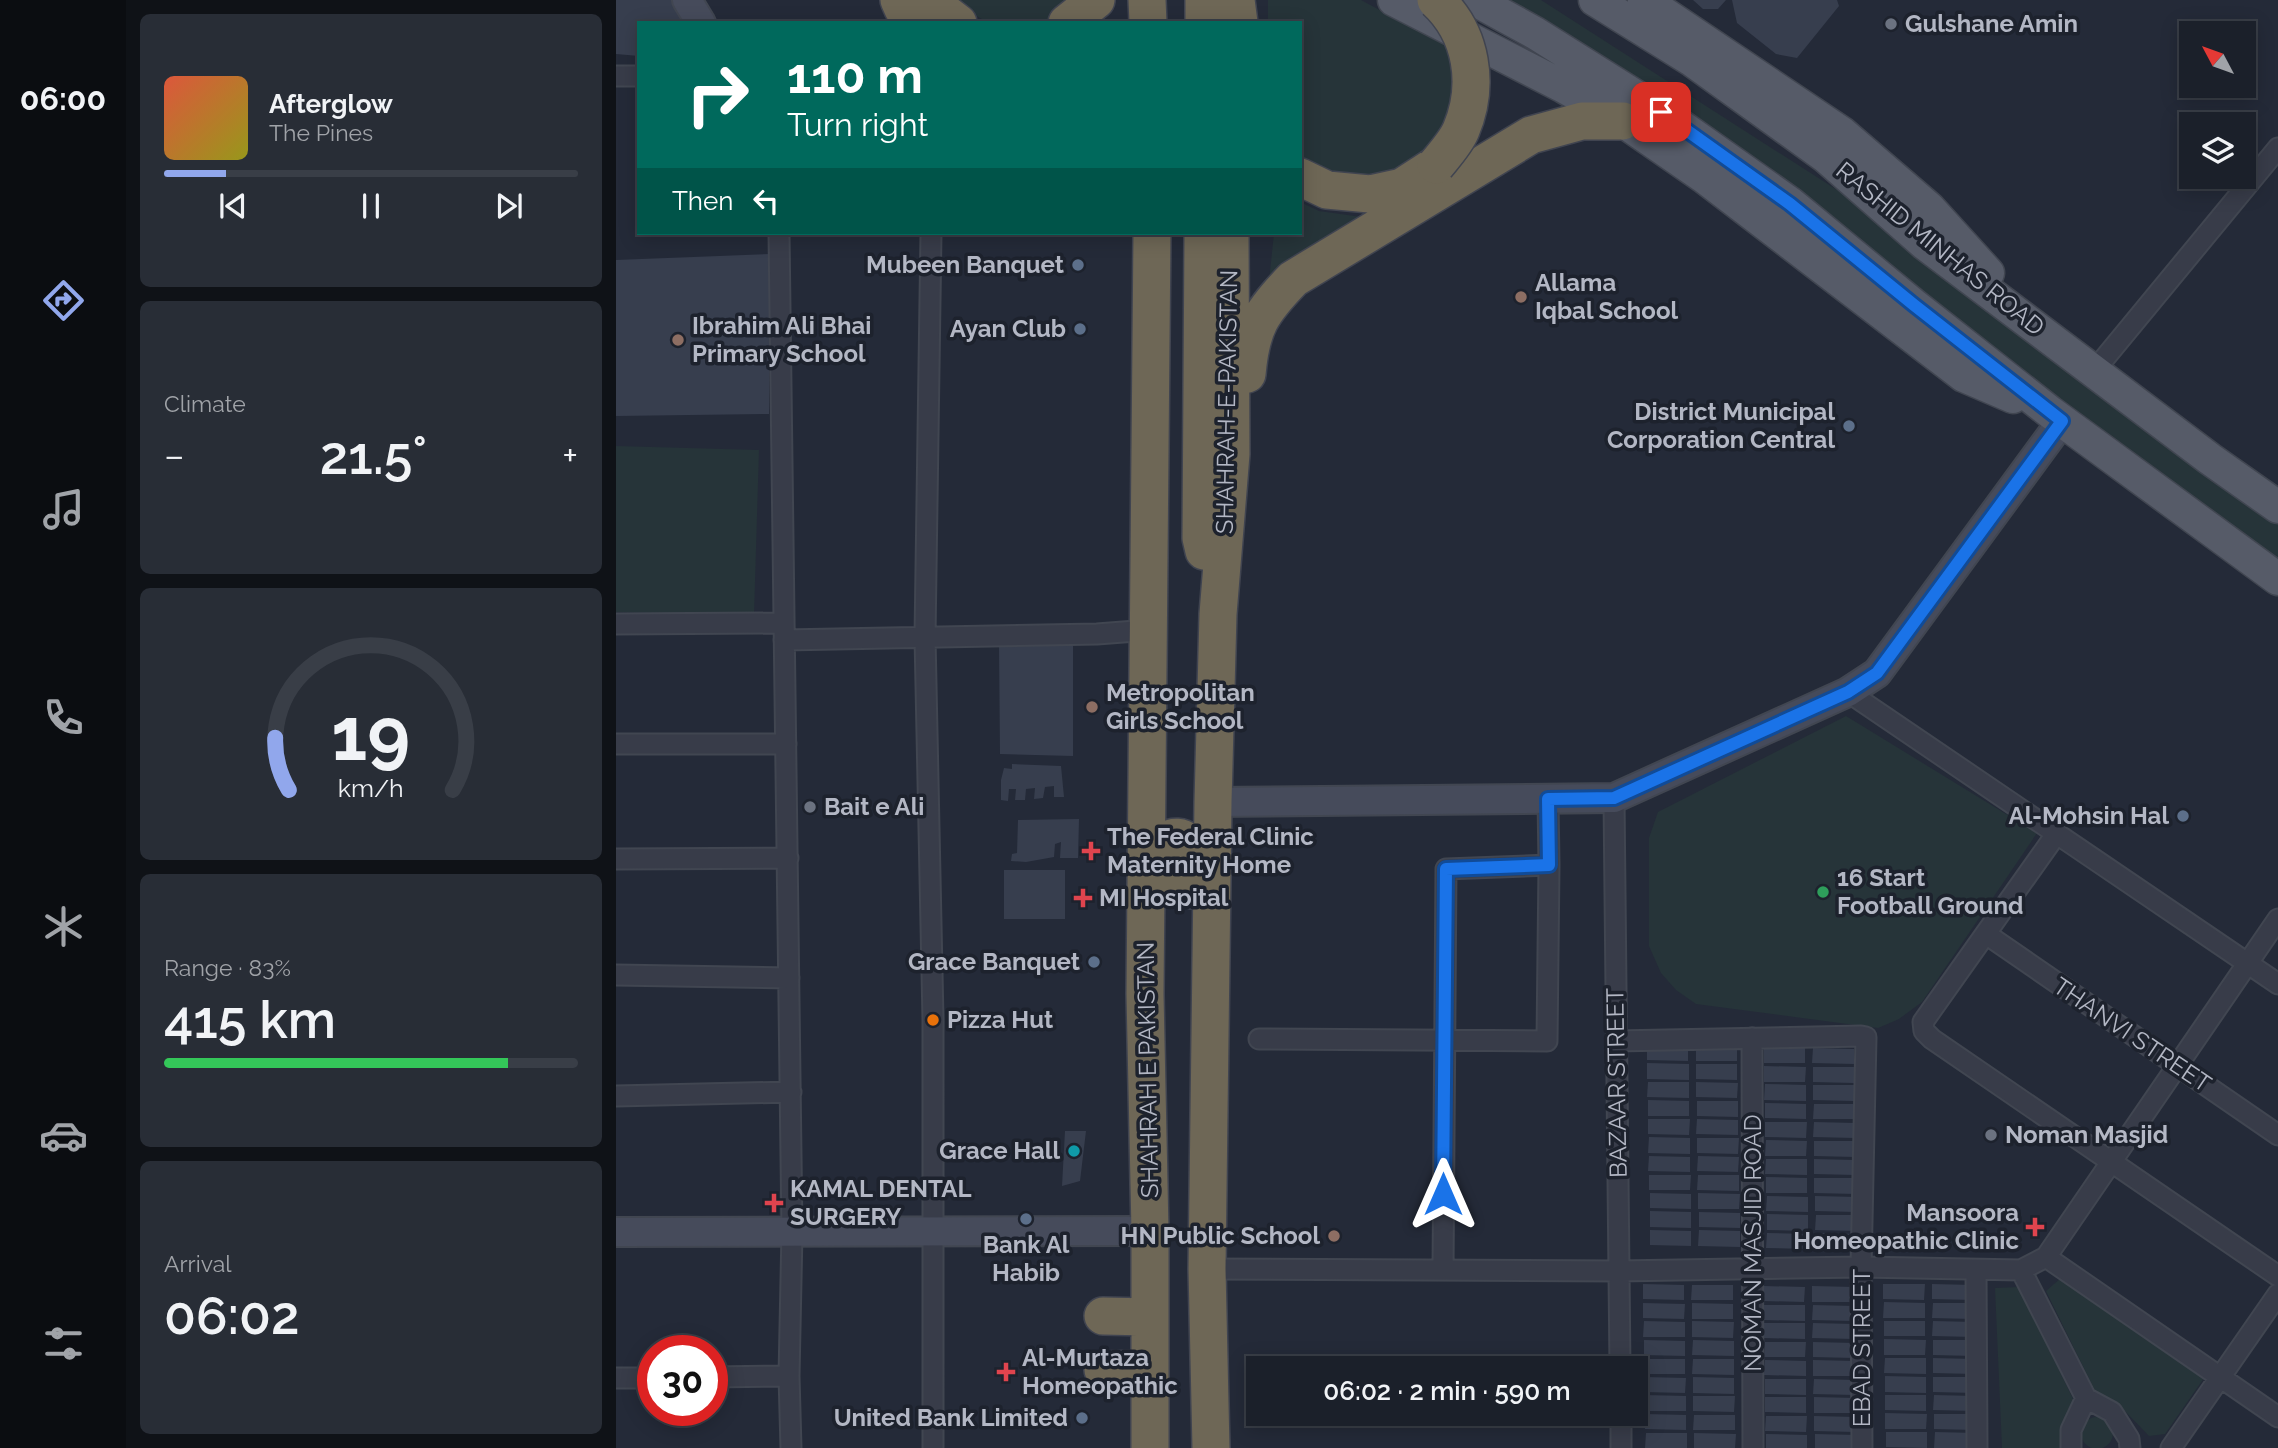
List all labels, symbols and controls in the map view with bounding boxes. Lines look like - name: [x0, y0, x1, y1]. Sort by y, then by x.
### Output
- place label: Gulshane Amin: [1905, 9, 2078, 38]
- marker: Gulshane Amin: [1883, 16, 1899, 32]
- north arrow: [2179, 21, 2256, 98]
- map controls: [2179, 21, 2256, 189]
- text: 110 m: [787, 47, 923, 104]
- icon: right: [672, 49, 763, 140]
- text: 06:00: [20, 80, 106, 117]
- pin: [1631, 82, 1691, 142]
- text: Afterglow: [269, 89, 393, 119]
- icon: arrive: [1642, 93, 1680, 131]
- text: Turn right: [787, 106, 928, 143]
- button: layers: [2179, 112, 2256, 189]
- text: The Pines: [269, 119, 373, 146]
- street label: RASHID MINHAS ROAD: [1830, 156, 2050, 342]
- icon: left: [747, 182, 785, 220]
- text: Then: [672, 186, 733, 216]
- icon: previous: [214, 187, 252, 225]
- icon: pause: [352, 187, 390, 225]
- icon: next: [490, 187, 528, 225]
- place label: Mubeen Banquet: [866, 250, 1064, 279]
- marker: Mubeen Banquet: [1070, 257, 1086, 273]
- place label: Allama Iqbal School: [1535, 268, 1678, 325]
- street label: SHAHRAH-E-PAKISTAN: [1210, 270, 1243, 534]
- icon: directions: [39, 276, 88, 325]
- marker: Allama Iqbal School: [1513, 289, 1529, 305]
- place label: Ibrahim Ali Bhai Primary School: [692, 311, 871, 368]
- place label: Ayan Club: [950, 314, 1066, 343]
- marker: Ayan Club: [1072, 321, 1088, 337]
- marker: Ibrahim Ali Bhai Primary School: [670, 332, 686, 348]
- text: Climate: [164, 390, 246, 417]
- place label: District Municipal Corporation Central: [1607, 397, 1835, 454]
- marker: District Municipal Corporation Central: [1841, 418, 1857, 434]
- text: 21.5°: [320, 425, 427, 486]
- text: −: [164, 433, 184, 478]
- text: +: [562, 433, 578, 478]
- icon: music: [39, 485, 88, 534]
- place label: Metropolitan Girls School: [1106, 678, 1255, 735]
- text: 19: [332, 692, 410, 777]
- icon: phone: [39, 693, 88, 742]
- marker: Metropolitan Girls School: [1084, 699, 1100, 715]
- text: km/h: [338, 773, 404, 803]
- place label: Bait e Ali: [824, 792, 924, 821]
- marker: Bait e Ali: [802, 799, 818, 815]
- place label: Al-Mohsin Hal: [2009, 801, 2169, 830]
- marker: Al-Mohsin Hal: [2175, 808, 2191, 824]
- place label: The Federal Clinic Maternity Home: [1107, 822, 1314, 879]
- marker: The Federal Clinic Maternity Home: [1081, 841, 1101, 861]
- place label: 16 Start Football Ground: [1837, 863, 2023, 920]
- place label: MI Hospital: [1099, 883, 1229, 912]
- marker: 16 Start Football Ground: [1815, 884, 1831, 900]
- marker: MI Hospital: [1073, 888, 1093, 908]
- icon: climate: [39, 902, 88, 951]
- street label: SHAHRAH E PAKISTAN: [1131, 942, 1164, 1198]
- place label: Grace Banquet: [908, 947, 1080, 976]
- text: Range · 83%: [164, 954, 291, 981]
- marker: Grace Banquet: [1086, 954, 1102, 970]
- street label: THANVI STREET: [2048, 971, 2217, 1098]
- street label: BAZAAR STREET: [1600, 987, 1633, 1178]
- text: 415 km: [164, 989, 336, 1050]
- place label: Pizza Hut: [947, 1005, 1053, 1034]
- marker: Pizza Hut: [925, 1012, 941, 1028]
- icon: car: [39, 1111, 88, 1160]
- street label: NOMAN MASJID ROAD: [1738, 1114, 1767, 1372]
- place label: Noman Masjid: [2005, 1120, 2168, 1149]
- marker: Noman Masjid: [1983, 1127, 1999, 1143]
- place label: Grace Hall: [939, 1136, 1060, 1165]
- marker: Grace Hall: [1066, 1143, 1082, 1159]
- position arrow: [1406, 1157, 1480, 1231]
- place label: KAMAL DENTAL SURGERY: [790, 1174, 971, 1231]
- marker: KAMAL DENTAL SURGERY: [764, 1193, 784, 1213]
- place label: Mansoora Homeopathic Clinic: [1793, 1198, 2019, 1255]
- marker: Bank Al Habib: [1018, 1211, 1034, 1227]
- marker: Mansoora Homeopathic Clinic: [2025, 1217, 2045, 1237]
- place label: HN Public School: [1121, 1221, 1320, 1250]
- marker: HN Public School: [1326, 1228, 1342, 1244]
- place label: Bank Al Habib: [983, 1230, 1070, 1287]
- text: Arrival: [164, 1250, 231, 1277]
- street label: EBAD STREET: [1847, 1268, 1876, 1427]
- text: 06:02: [164, 1285, 300, 1346]
- icon: filters: [39, 1319, 88, 1368]
- speed limit sign: 30: [637, 1335, 728, 1426]
- place label: Al-Murtaza Homeopathic: [1022, 1343, 1178, 1400]
- marker: Al-Murtaza Homeopathic: [996, 1362, 1016, 1382]
- text: 06:02 · 2 min · 590 m: [1323, 1376, 1571, 1406]
- place label: United Bank Limited: [834, 1403, 1068, 1432]
- marker: United Bank Limited: [1074, 1410, 1090, 1426]

